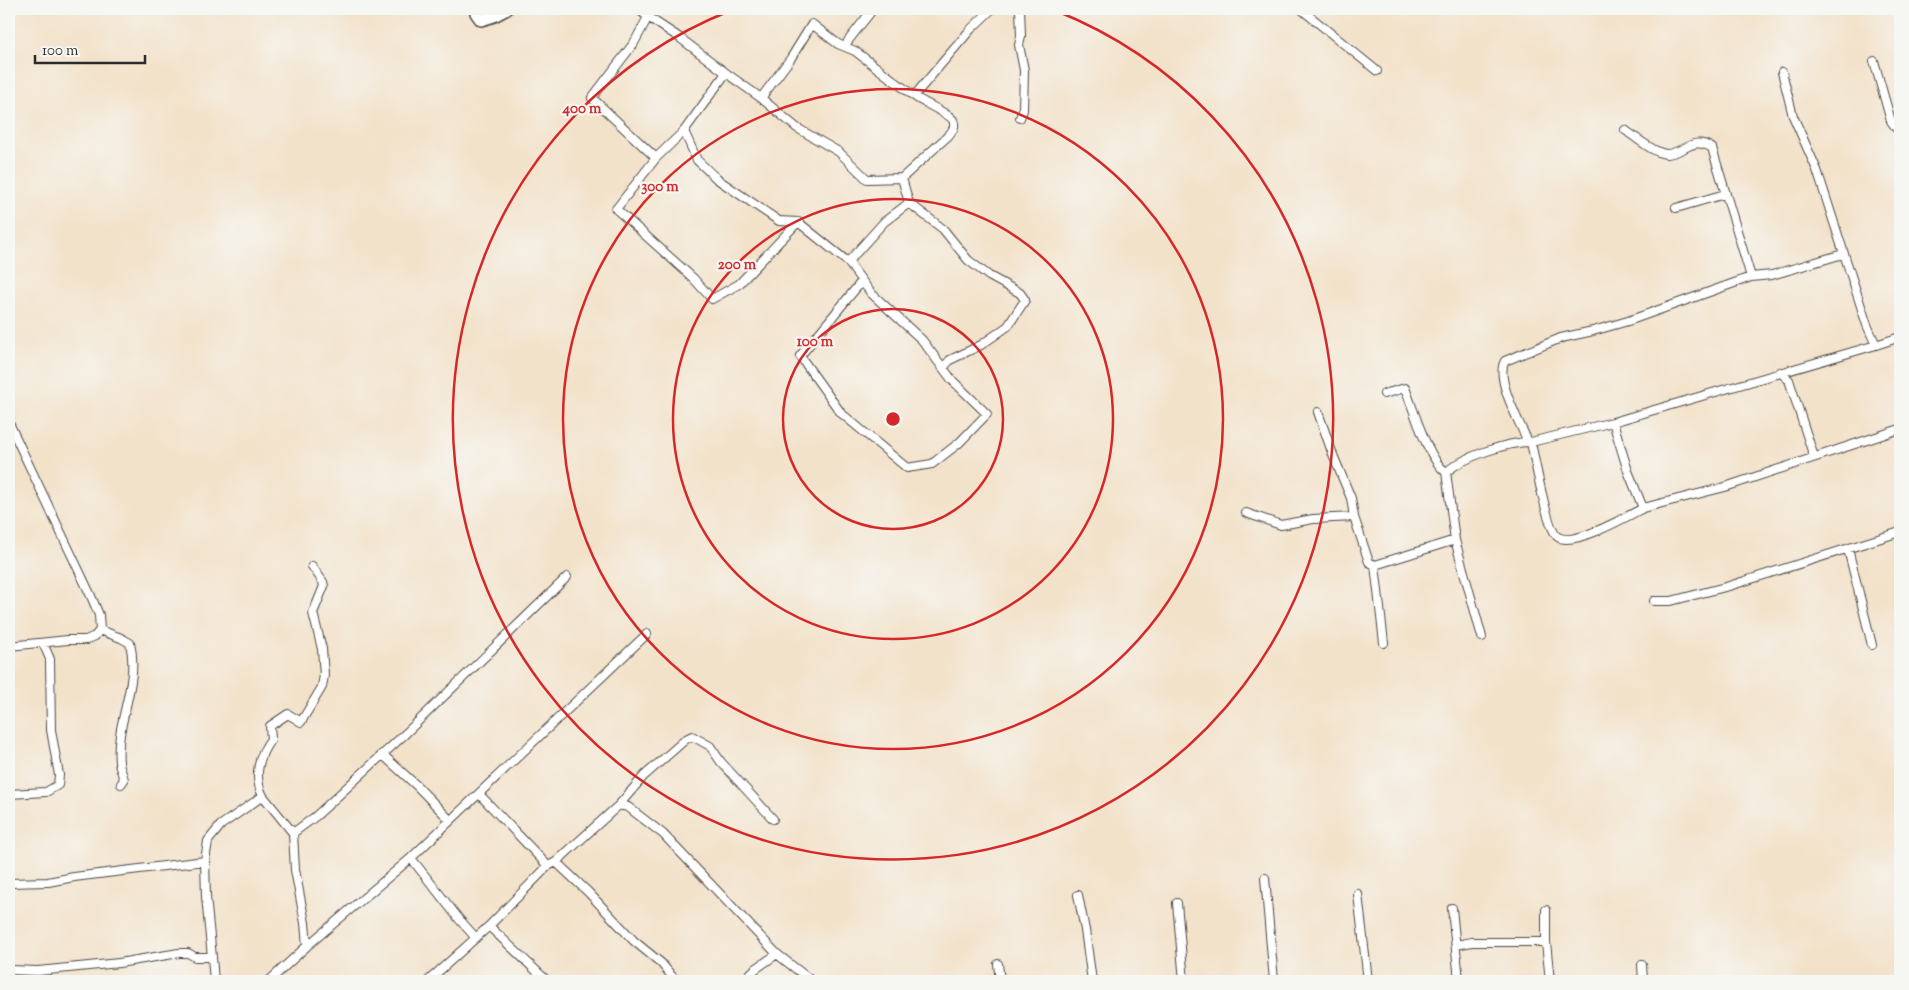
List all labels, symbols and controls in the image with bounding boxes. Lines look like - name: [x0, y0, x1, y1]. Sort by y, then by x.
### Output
- scale bar: [35, 32, 145, 64]
- text: 100 m: [42, 41, 79, 62]
- text: 400 m: [562, 99, 602, 120]
- text: 300 m: [641, 177, 679, 198]
- text: 200 m: [718, 255, 757, 276]
- text: 100 m: [797, 332, 834, 353]
- centre of rings: [884, 410, 902, 428]

